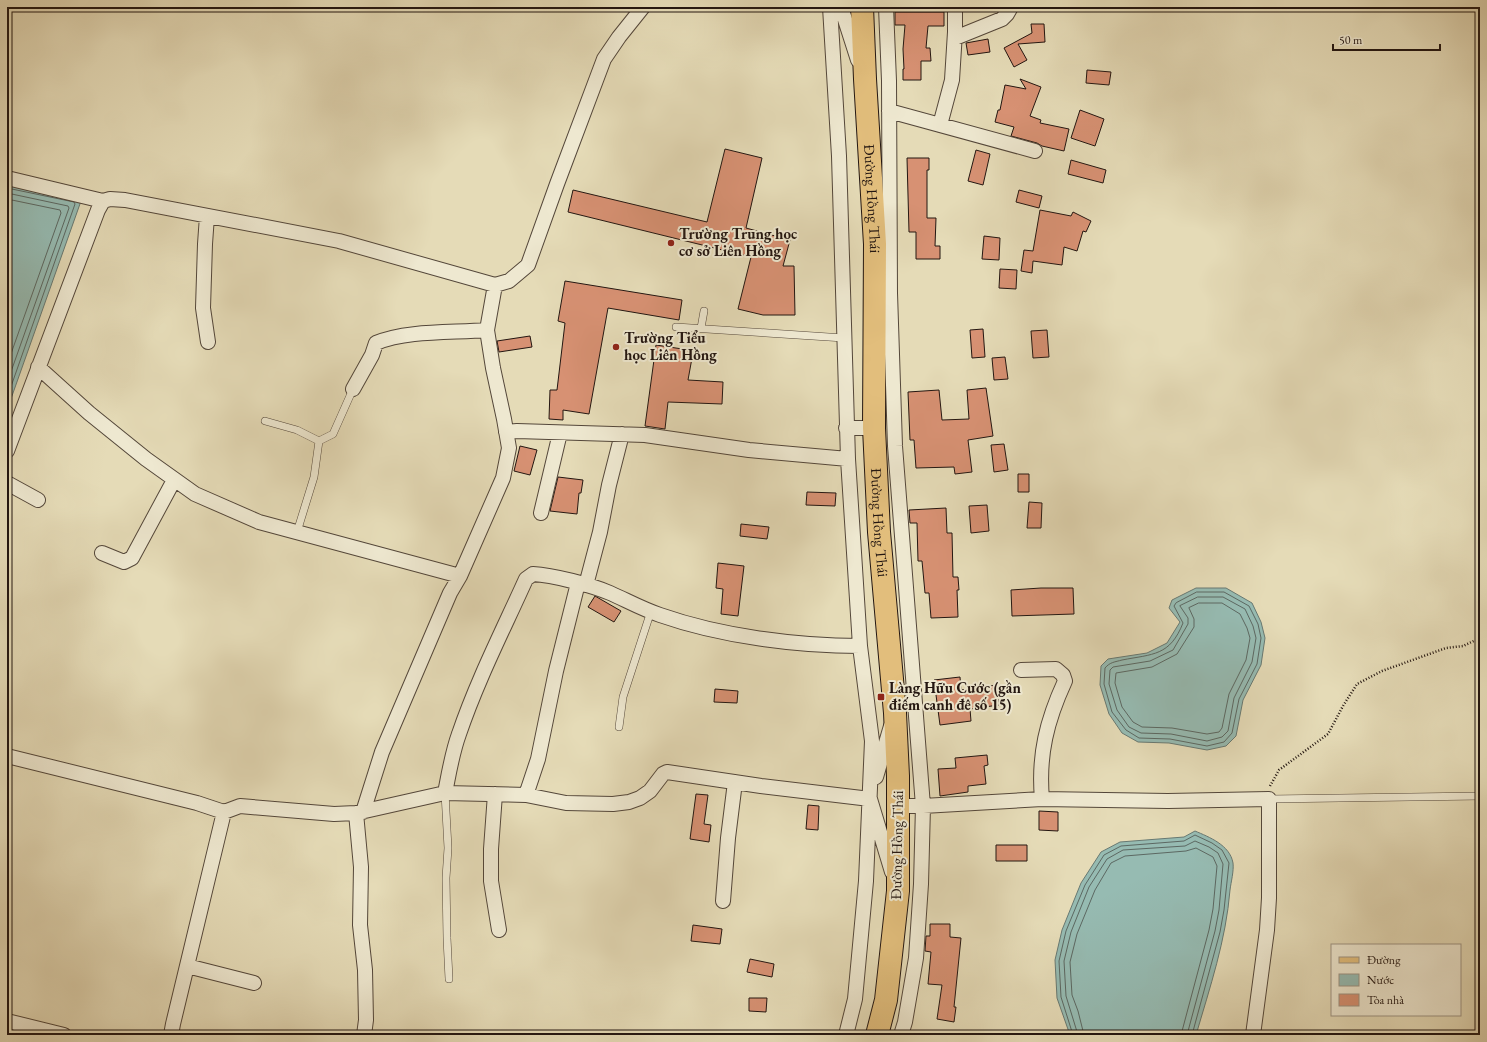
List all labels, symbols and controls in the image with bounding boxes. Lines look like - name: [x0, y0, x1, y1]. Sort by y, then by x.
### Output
- scale bar: [1333, 26, 1440, 52]
- text: 50 m: [1339, 32, 1363, 48]
- street label: Đường Hồng Thái: [860, 144, 885, 254]
- place label: Trường Trung học cơ sở Liên Hồng: [679, 224, 797, 260]
- marker: Trường Trung học cơ sở Liên Hồng: [666, 238, 676, 248]
- place label: Trường Tiểu học Liên Hồng: [624, 328, 717, 364]
- marker: Trường Tiểu học Liên Hồng: [611, 342, 621, 352]
- street label: Đường Hồng Thái: [867, 467, 893, 578]
- place label: Làng Hữu Cước (gần điếm canh đê số 15): [889, 678, 1021, 714]
- marker: Làng Hữu Cước (gần điếm canh đê số 15): [876, 692, 886, 702]
- street label: Đường Hồng Thái: [886, 790, 907, 900]
- legend: [1331, 944, 1461, 1016]
- text: Đường: [1367, 952, 1401, 968]
- text: Nước: [1367, 972, 1394, 988]
- text: Tòa nhà: [1367, 992, 1404, 1008]

